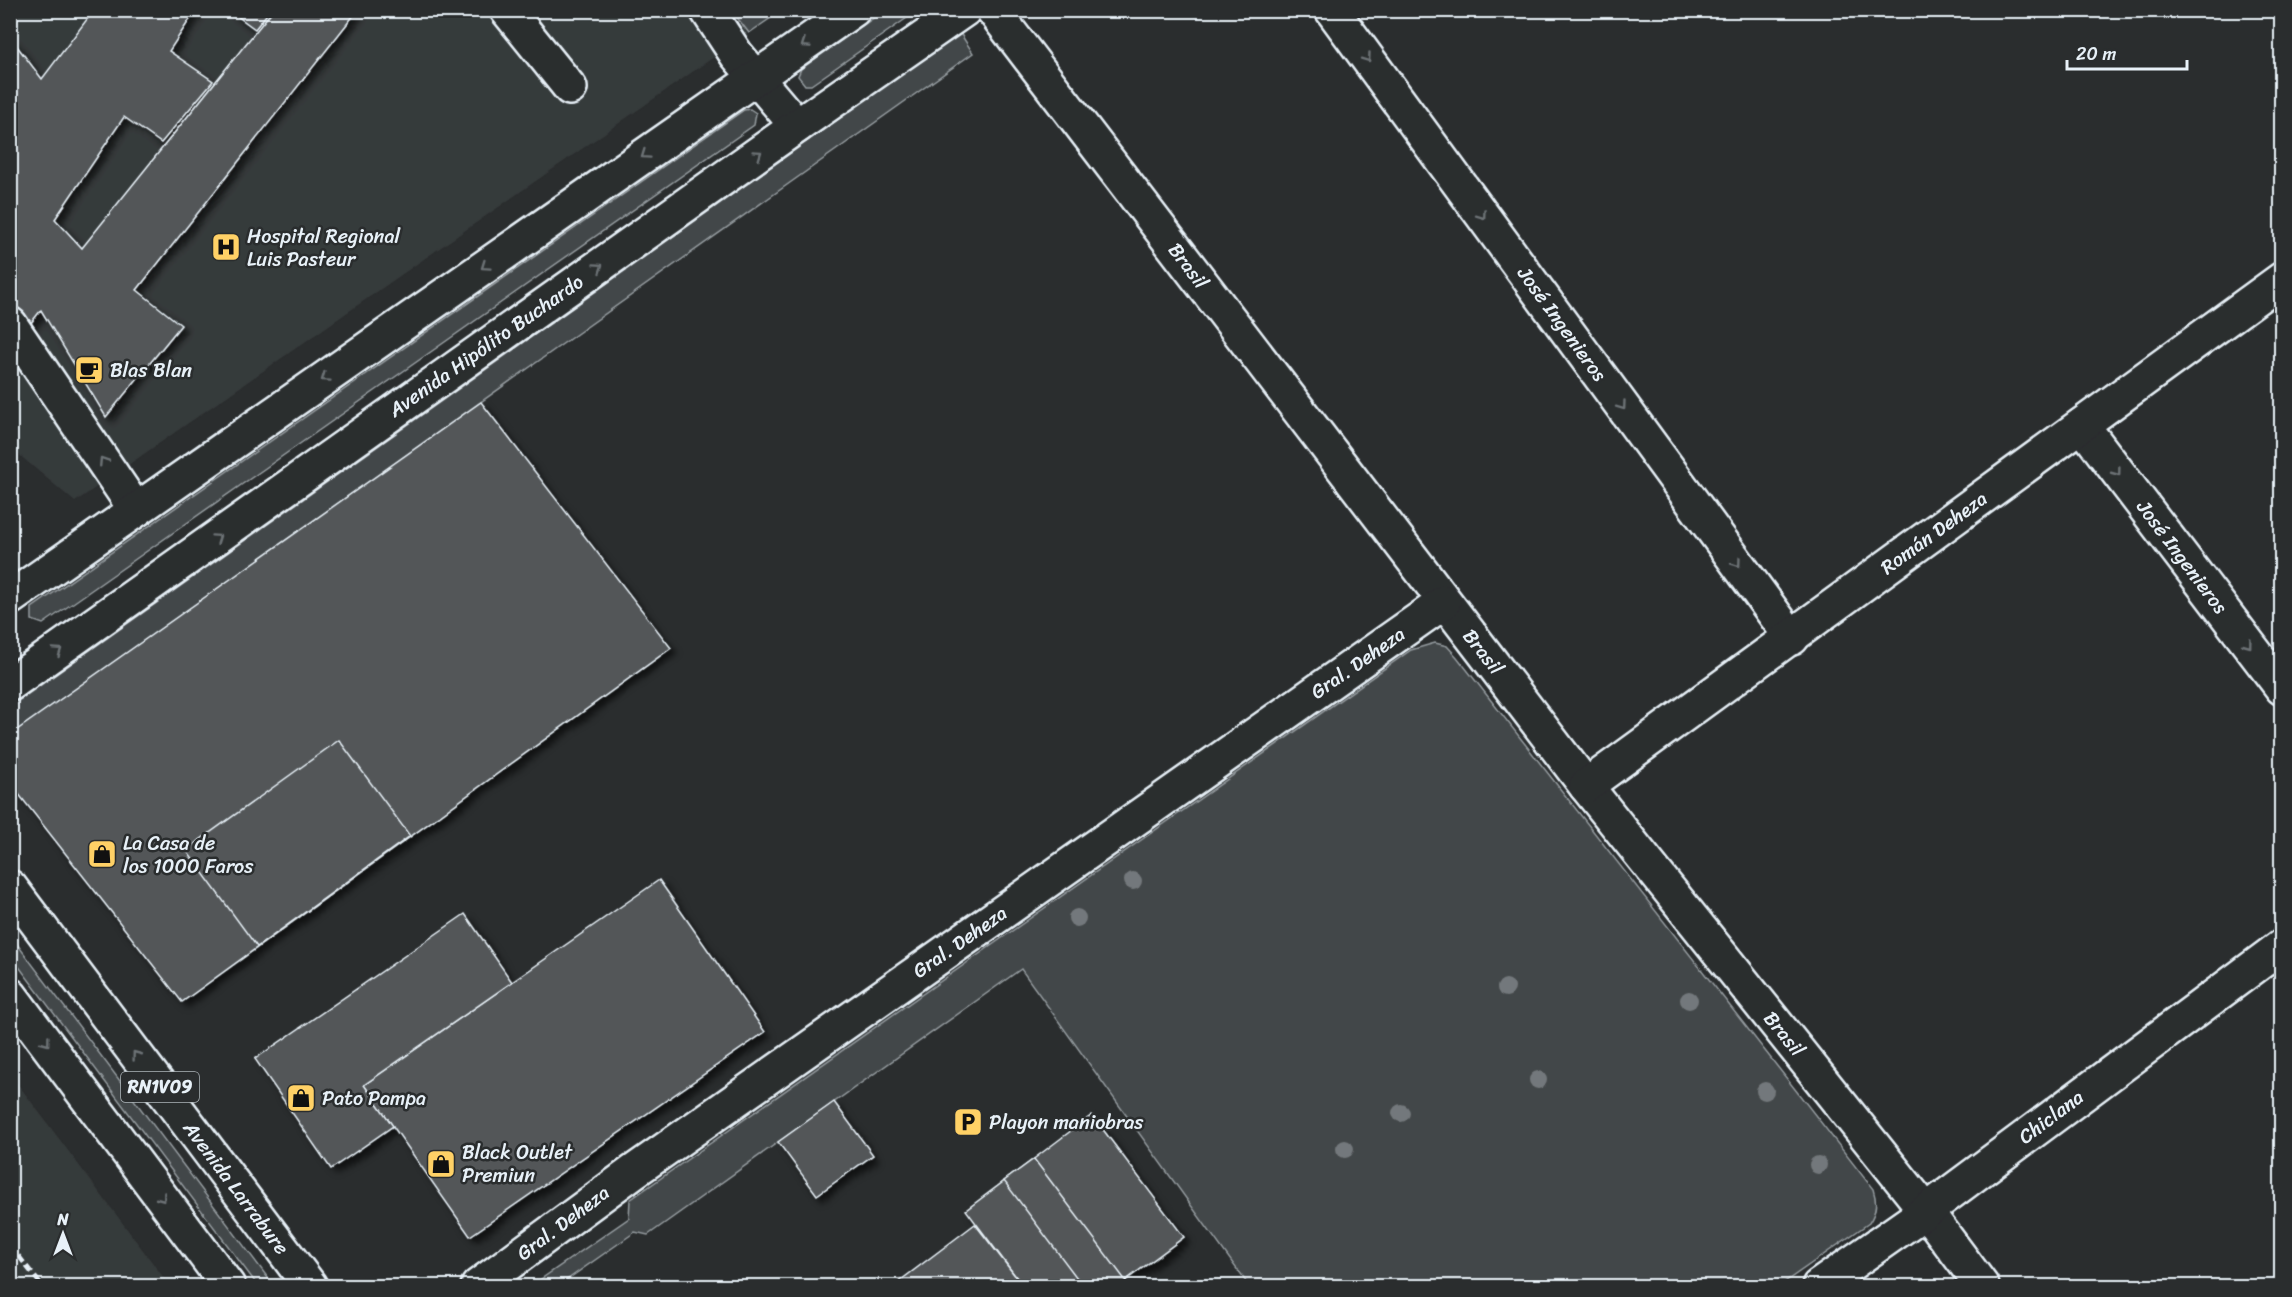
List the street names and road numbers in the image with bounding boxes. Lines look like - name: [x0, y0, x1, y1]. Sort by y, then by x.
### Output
- street label: Brasil: [1159, 235, 1218, 297]
- street label: José Ingenieros: [1507, 258, 1617, 390]
- street label: Avenida Hipólito Buchardo: [380, 265, 591, 427]
- street label: Román Deheza: [1873, 482, 1995, 584]
- street label: José Ingenieros: [2127, 491, 2237, 622]
- street label: Gral. Deheza: [1303, 617, 1413, 709]
- street label: Brasil: [1453, 621, 1513, 683]
- street label: Gral. Deheza: [905, 896, 1015, 988]
- street label: Brasil: [1754, 1003, 1814, 1065]
- road number: RN1V09: [121, 1072, 199, 1102]
- street label: Chiclana: [2011, 1080, 2091, 1154]
- street label: Avenida Larrabure: [173, 1113, 298, 1263]
- street label: Gral. Deheza: [509, 1176, 617, 1270]

